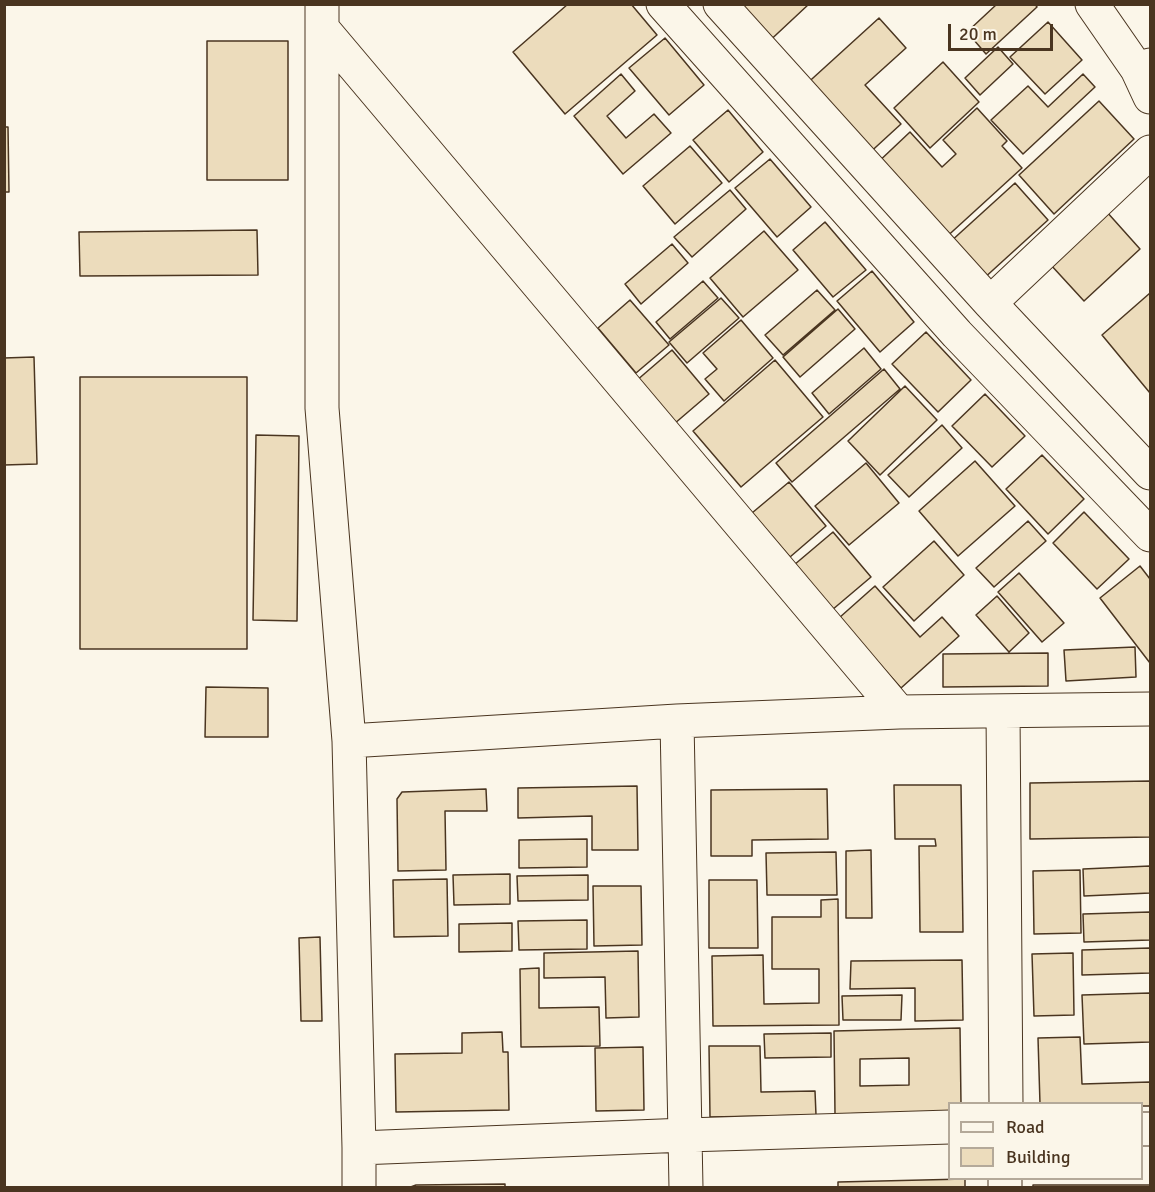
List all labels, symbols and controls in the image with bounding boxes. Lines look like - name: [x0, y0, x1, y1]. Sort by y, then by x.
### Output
- scale bar: [951, 12, 1056, 50]
- text: 20 m: [959, 23, 997, 45]
- legend: [948, 1102, 1143, 1180]
- text: Road: [1006, 1116, 1045, 1138]
- text: Building: [1006, 1146, 1070, 1168]

